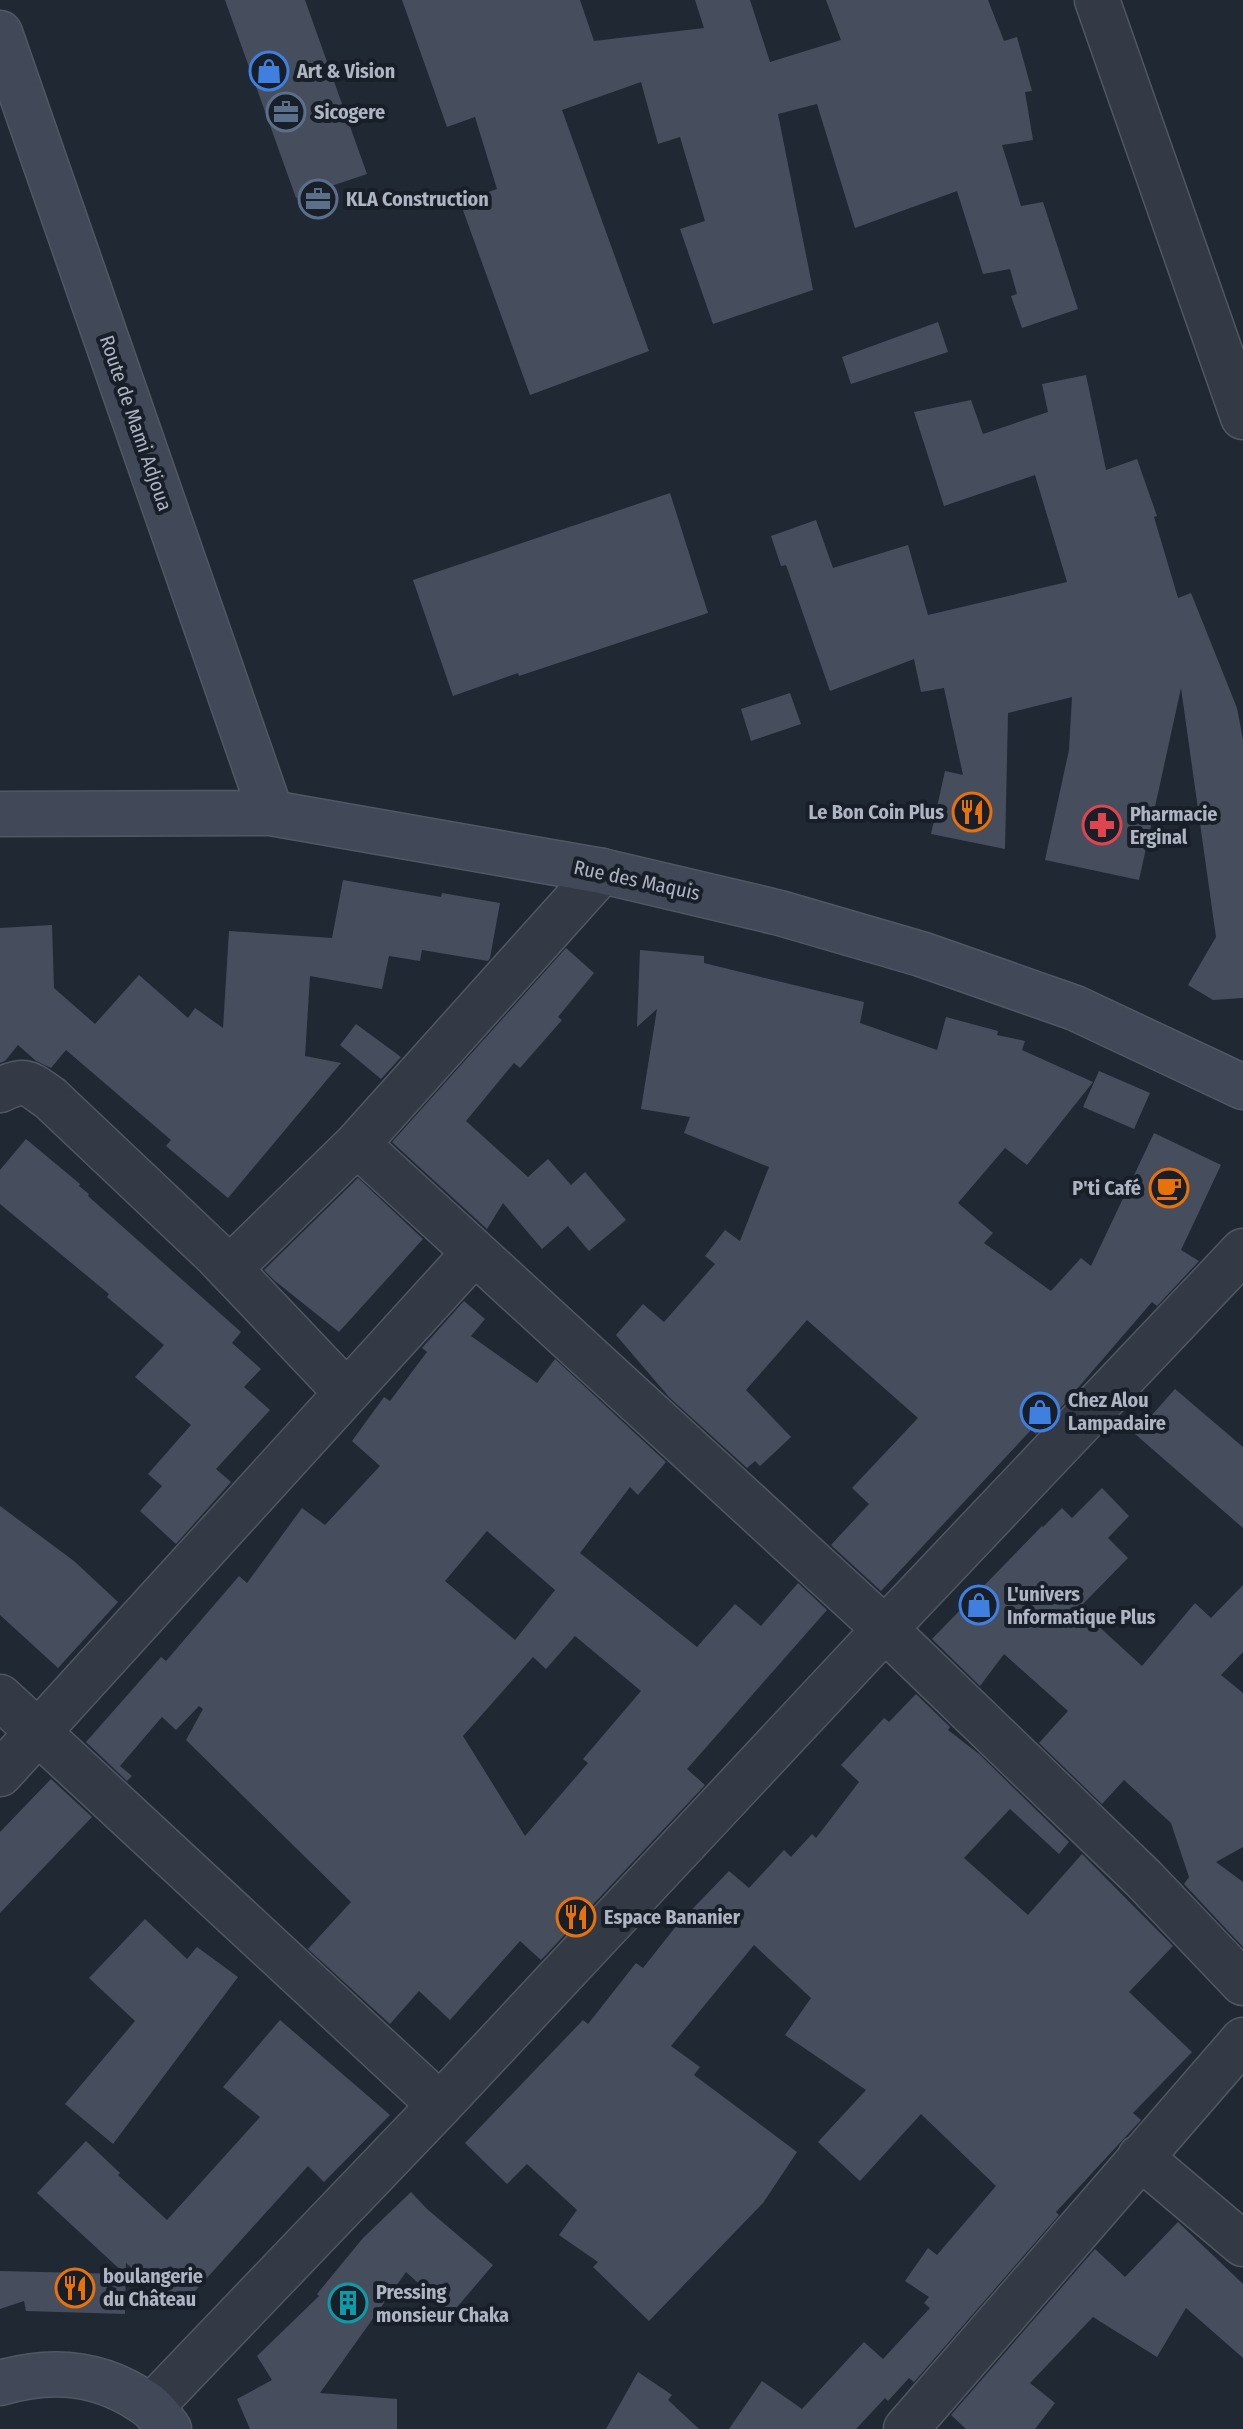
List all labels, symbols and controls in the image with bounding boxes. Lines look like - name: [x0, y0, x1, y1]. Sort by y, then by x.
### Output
- shop icon: Art & Vision: [248, 50, 290, 92]
- place label: Art & Vision: [296, 59, 395, 83]
- office icon: Sicogere: [265, 91, 307, 133]
- place label: Sicogere: [314, 100, 385, 124]
- office icon: KLA Construction: [297, 178, 339, 220]
- place label: KLA Construction: [346, 187, 489, 211]
- street label: Route de Mami Adjoua: [95, 332, 177, 514]
- restaurant icon: Le Bon Coin Plus: [951, 791, 993, 833]
- place label: Le Bon Coin Plus: [808, 800, 944, 824]
- place label: Pharmacie Erginal: [1130, 802, 1217, 849]
- pharmacy icon: Pharmacie Erginal: [1081, 804, 1123, 846]
- street label: Rue des Maquis: [572, 855, 702, 905]
- cafe icon: P'ti Café: [1148, 1167, 1190, 1209]
- place label: P'ti Café: [1072, 1176, 1141, 1200]
- place label: Chez Alou Lampadaire: [1068, 1388, 1166, 1435]
- shop icon: Chez Alou Lampadaire: [1019, 1391, 1061, 1433]
- place label: L'univers Informatique Plus: [1007, 1582, 1156, 1629]
- shop icon: L'univers Informatique Plus: [958, 1584, 1000, 1626]
- restaurant icon: Espace Bananier: [555, 1896, 597, 1938]
- place label: Espace Bananier: [604, 1905, 741, 1929]
- place label: boulangerie du Château: [103, 2264, 203, 2311]
- restaurant icon: boulangerie du Château: [54, 2267, 96, 2309]
- place label: Pressing monsieur Chaka: [376, 2280, 509, 2327]
- building icon: Pressing monsieur Chaka: [327, 2282, 369, 2324]

